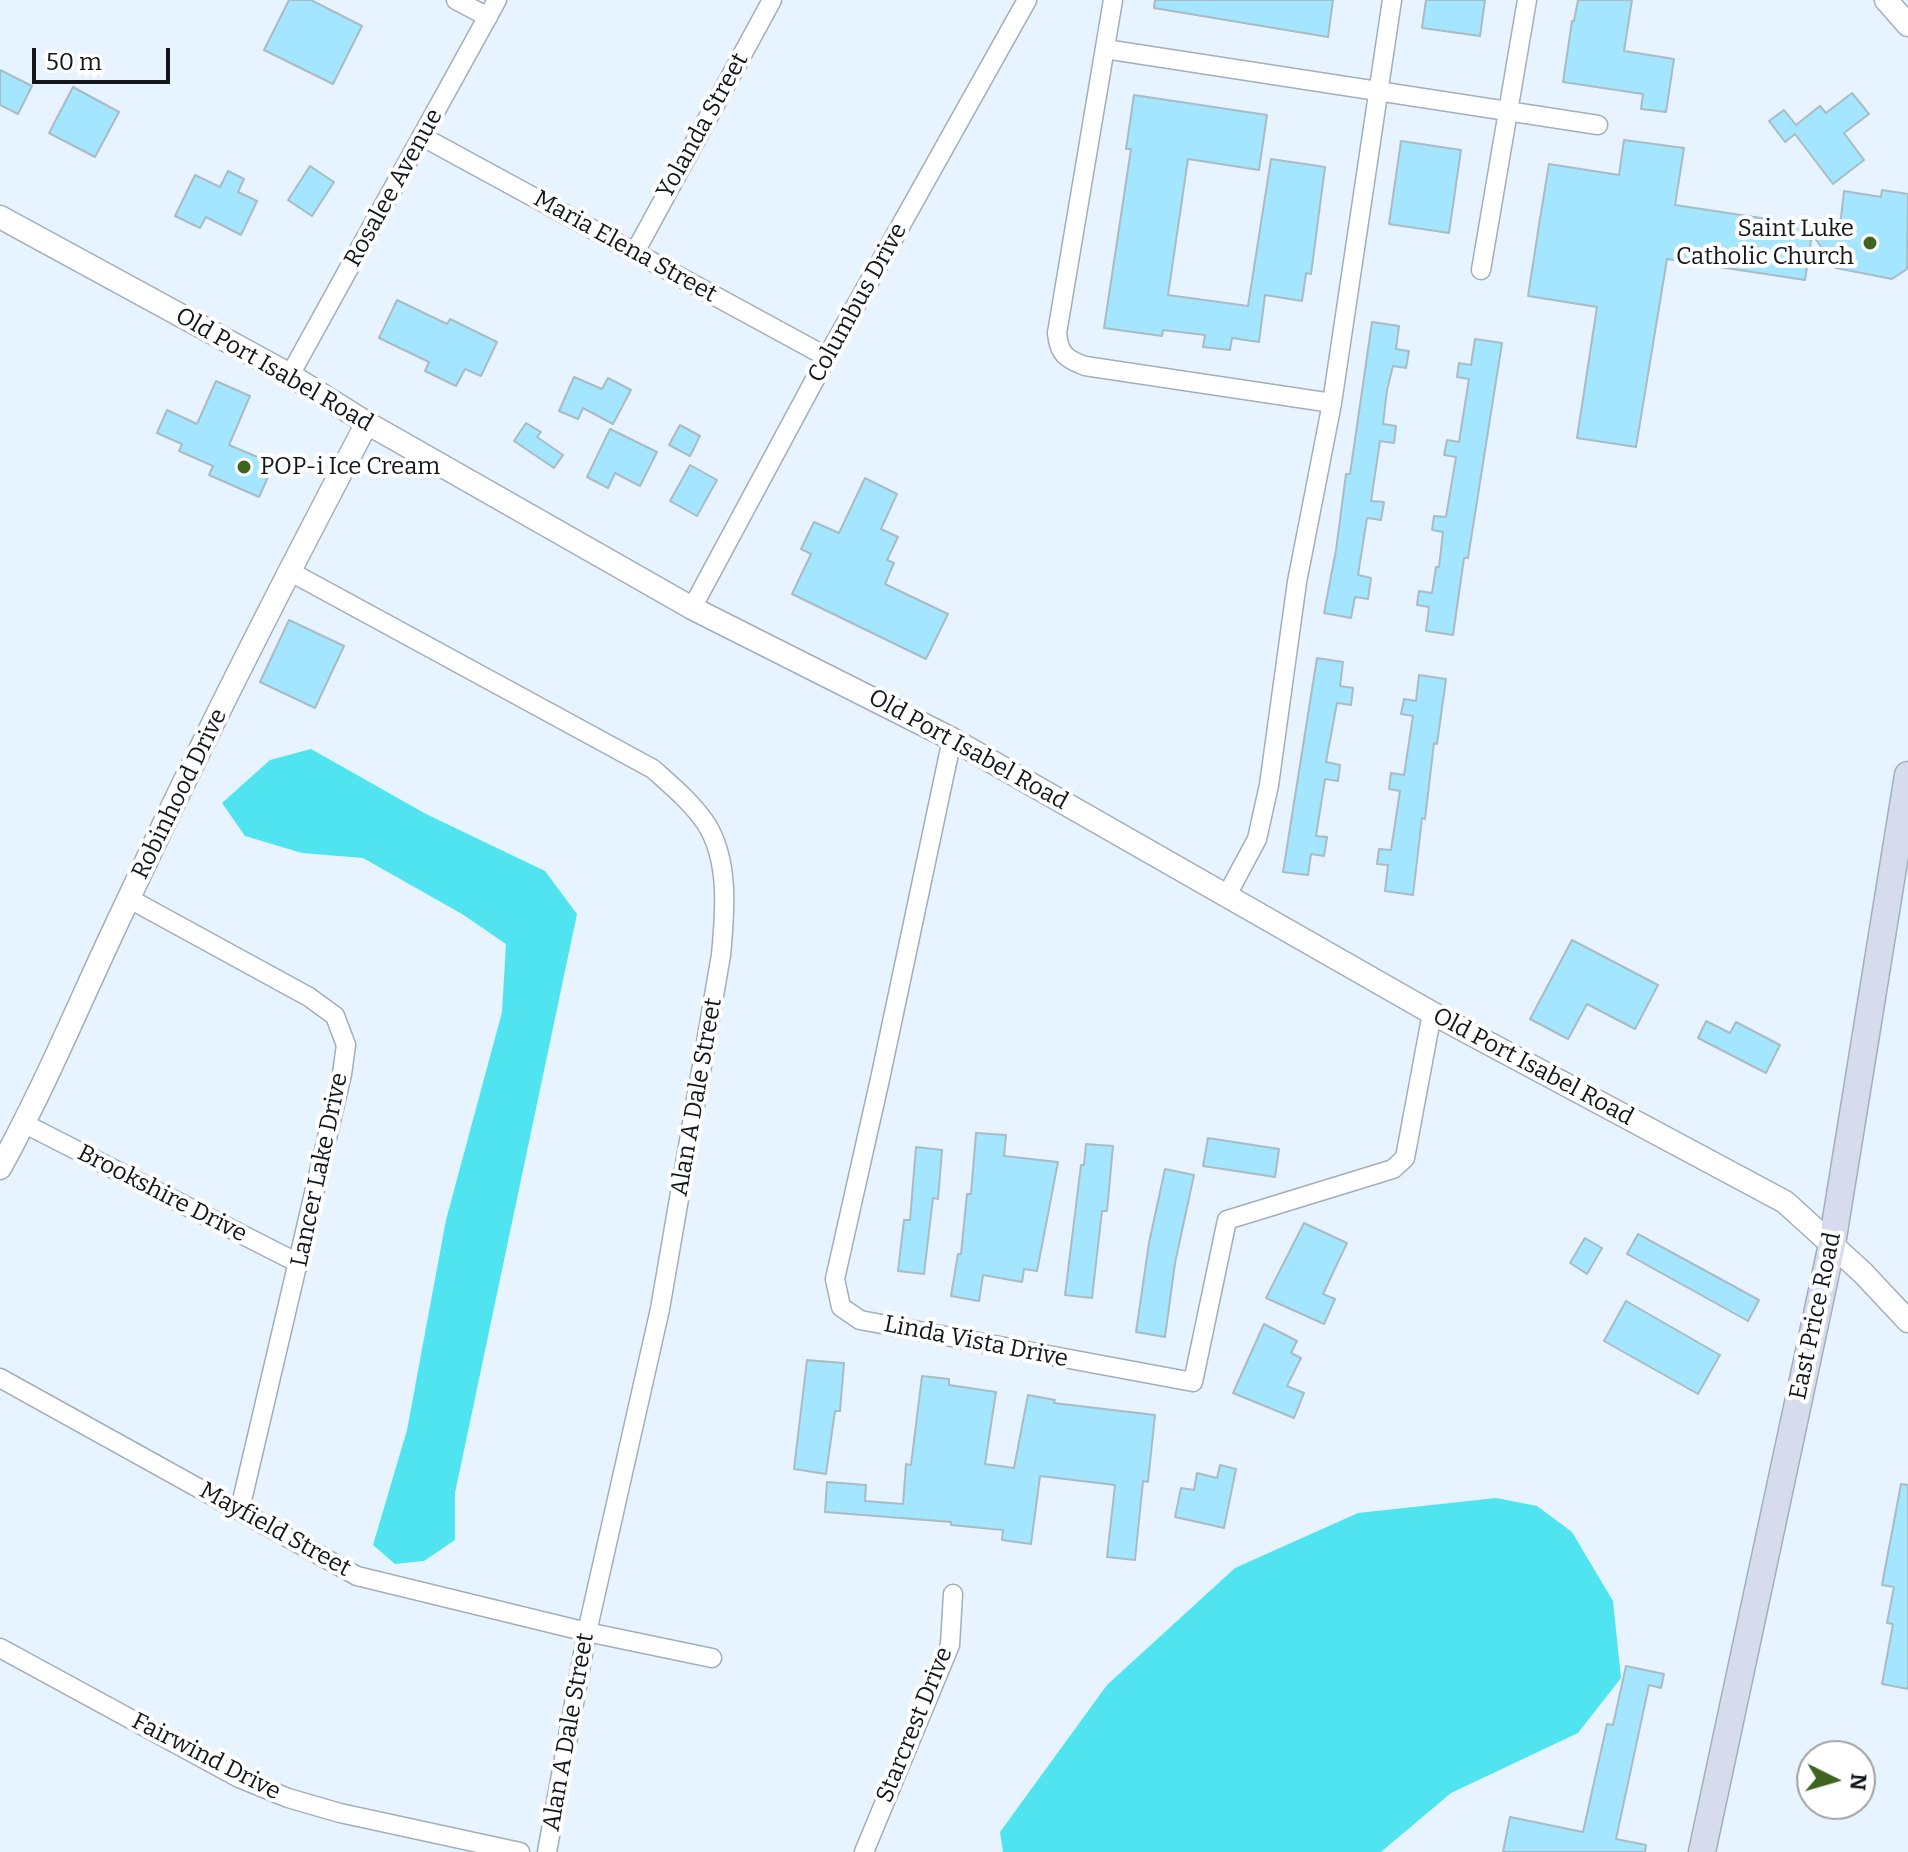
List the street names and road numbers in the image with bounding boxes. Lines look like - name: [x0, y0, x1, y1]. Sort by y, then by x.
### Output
- street label: Yolanda Street: [651, 48, 755, 204]
- street label: Rosalee Avenue: [339, 104, 449, 272]
- street label: Maria Elena Street: [528, 185, 722, 309]
- street label: Columbus Drive: [802, 218, 914, 388]
- street label: Old Port Isabel Road: [170, 302, 378, 438]
- street label: Old Port Isabel Road: [863, 683, 1073, 817]
- street label: Robinhood Drive: [126, 704, 234, 884]
- street label: Alan A Dale Street: [665, 996, 729, 1198]
- street label: Old Port Isabel Road: [1428, 1002, 1638, 1132]
- street label: Lancer Lake Drive: [285, 1070, 355, 1270]
- street label: Brookshire Drive: [73, 1139, 251, 1249]
- street label: East Price Road: [1784, 1230, 1848, 1402]
- street label: Linda Vista Drive: [882, 1310, 1070, 1374]
- street label: Mayfield Street: [194, 1477, 356, 1583]
- street label: Alan A Dale Street: [537, 1631, 601, 1833]
- street label: Starcrest Drive: [871, 1643, 959, 1807]
- street label: Fairwind Drive: [127, 1707, 285, 1807]

